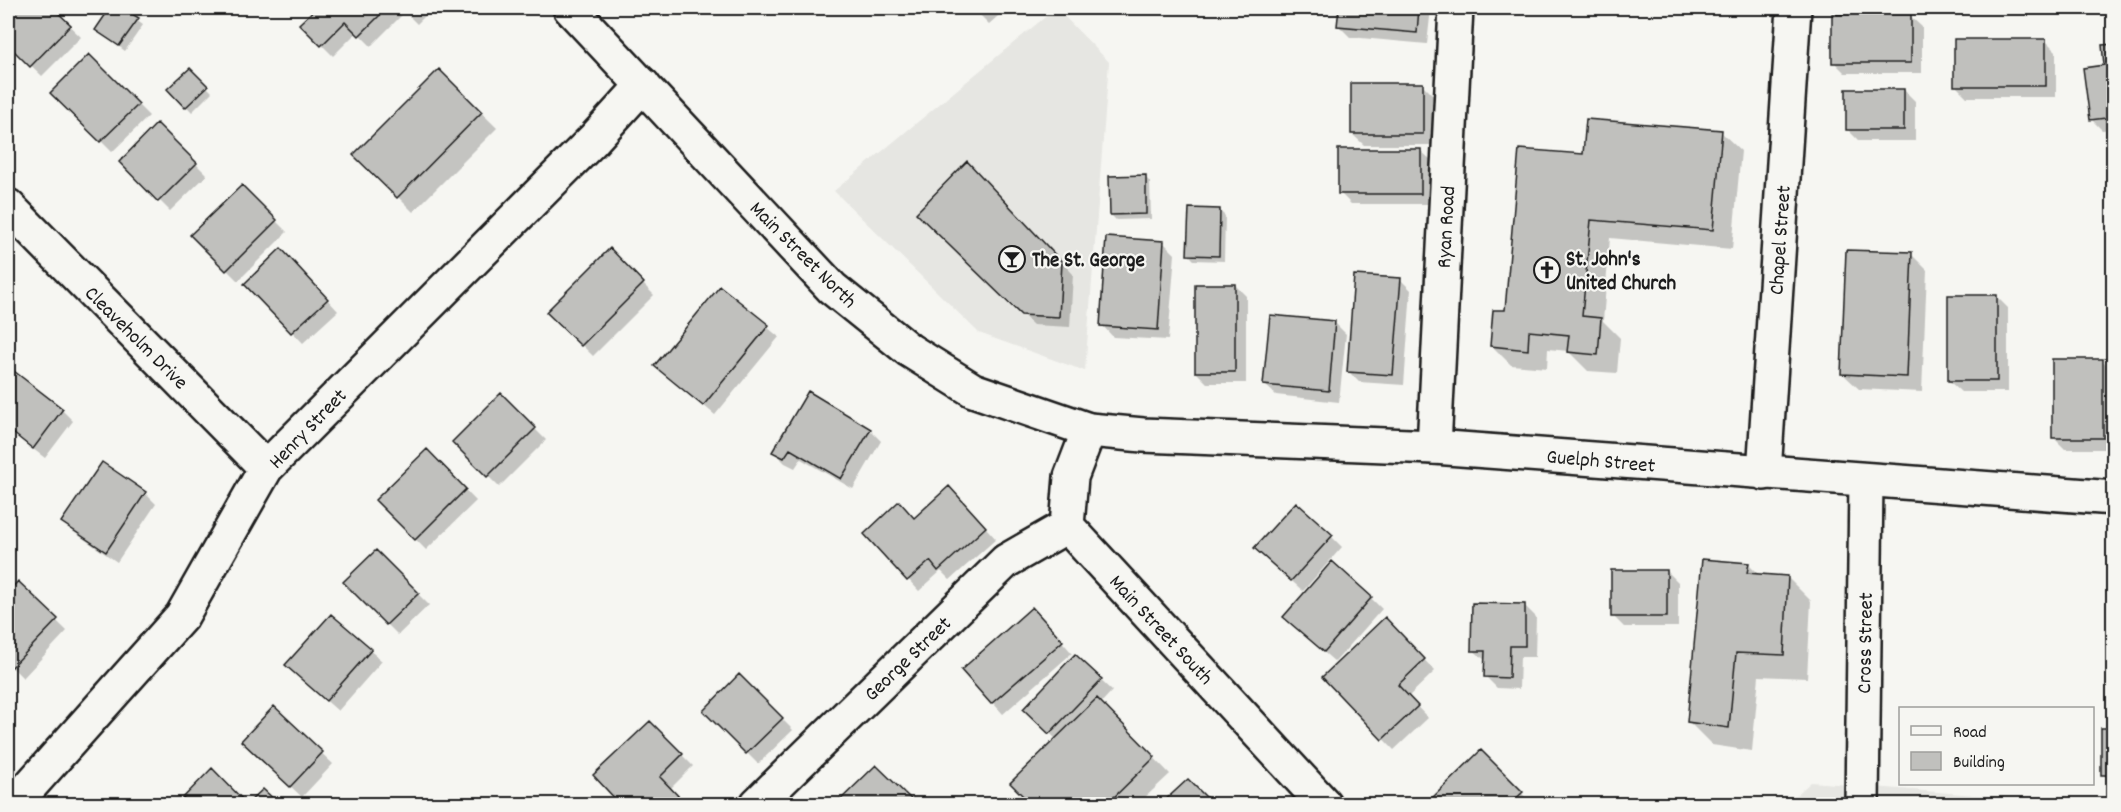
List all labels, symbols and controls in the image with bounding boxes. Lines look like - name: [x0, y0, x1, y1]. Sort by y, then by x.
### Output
- street label: Chapel Street: [1763, 184, 1801, 296]
- street label: Ryan Road: [1431, 185, 1465, 269]
- street label: Main Street North: [741, 196, 862, 317]
- bar icon: The St. George: [997, 244, 1027, 274]
- place label: St. John's United Church: [1566, 246, 1677, 300]
- place label: The St. George: [1032, 247, 1145, 277]
- church icon: St. John's United Church: [1532, 255, 1562, 285]
- street label: Cleaveholm Drive: [76, 280, 194, 398]
- street label: Henry Street: [263, 383, 355, 477]
- street label: Guelph Street: [1545, 443, 1657, 483]
- street label: Main Street South: [1101, 569, 1219, 693]
- street label: Cross Street: [1851, 592, 1883, 694]
- street label: George Street: [859, 611, 960, 710]
- legend: [1899, 707, 2094, 785]
- text: Road: [1953, 721, 1987, 746]
- text: Building: [1953, 751, 2005, 776]

